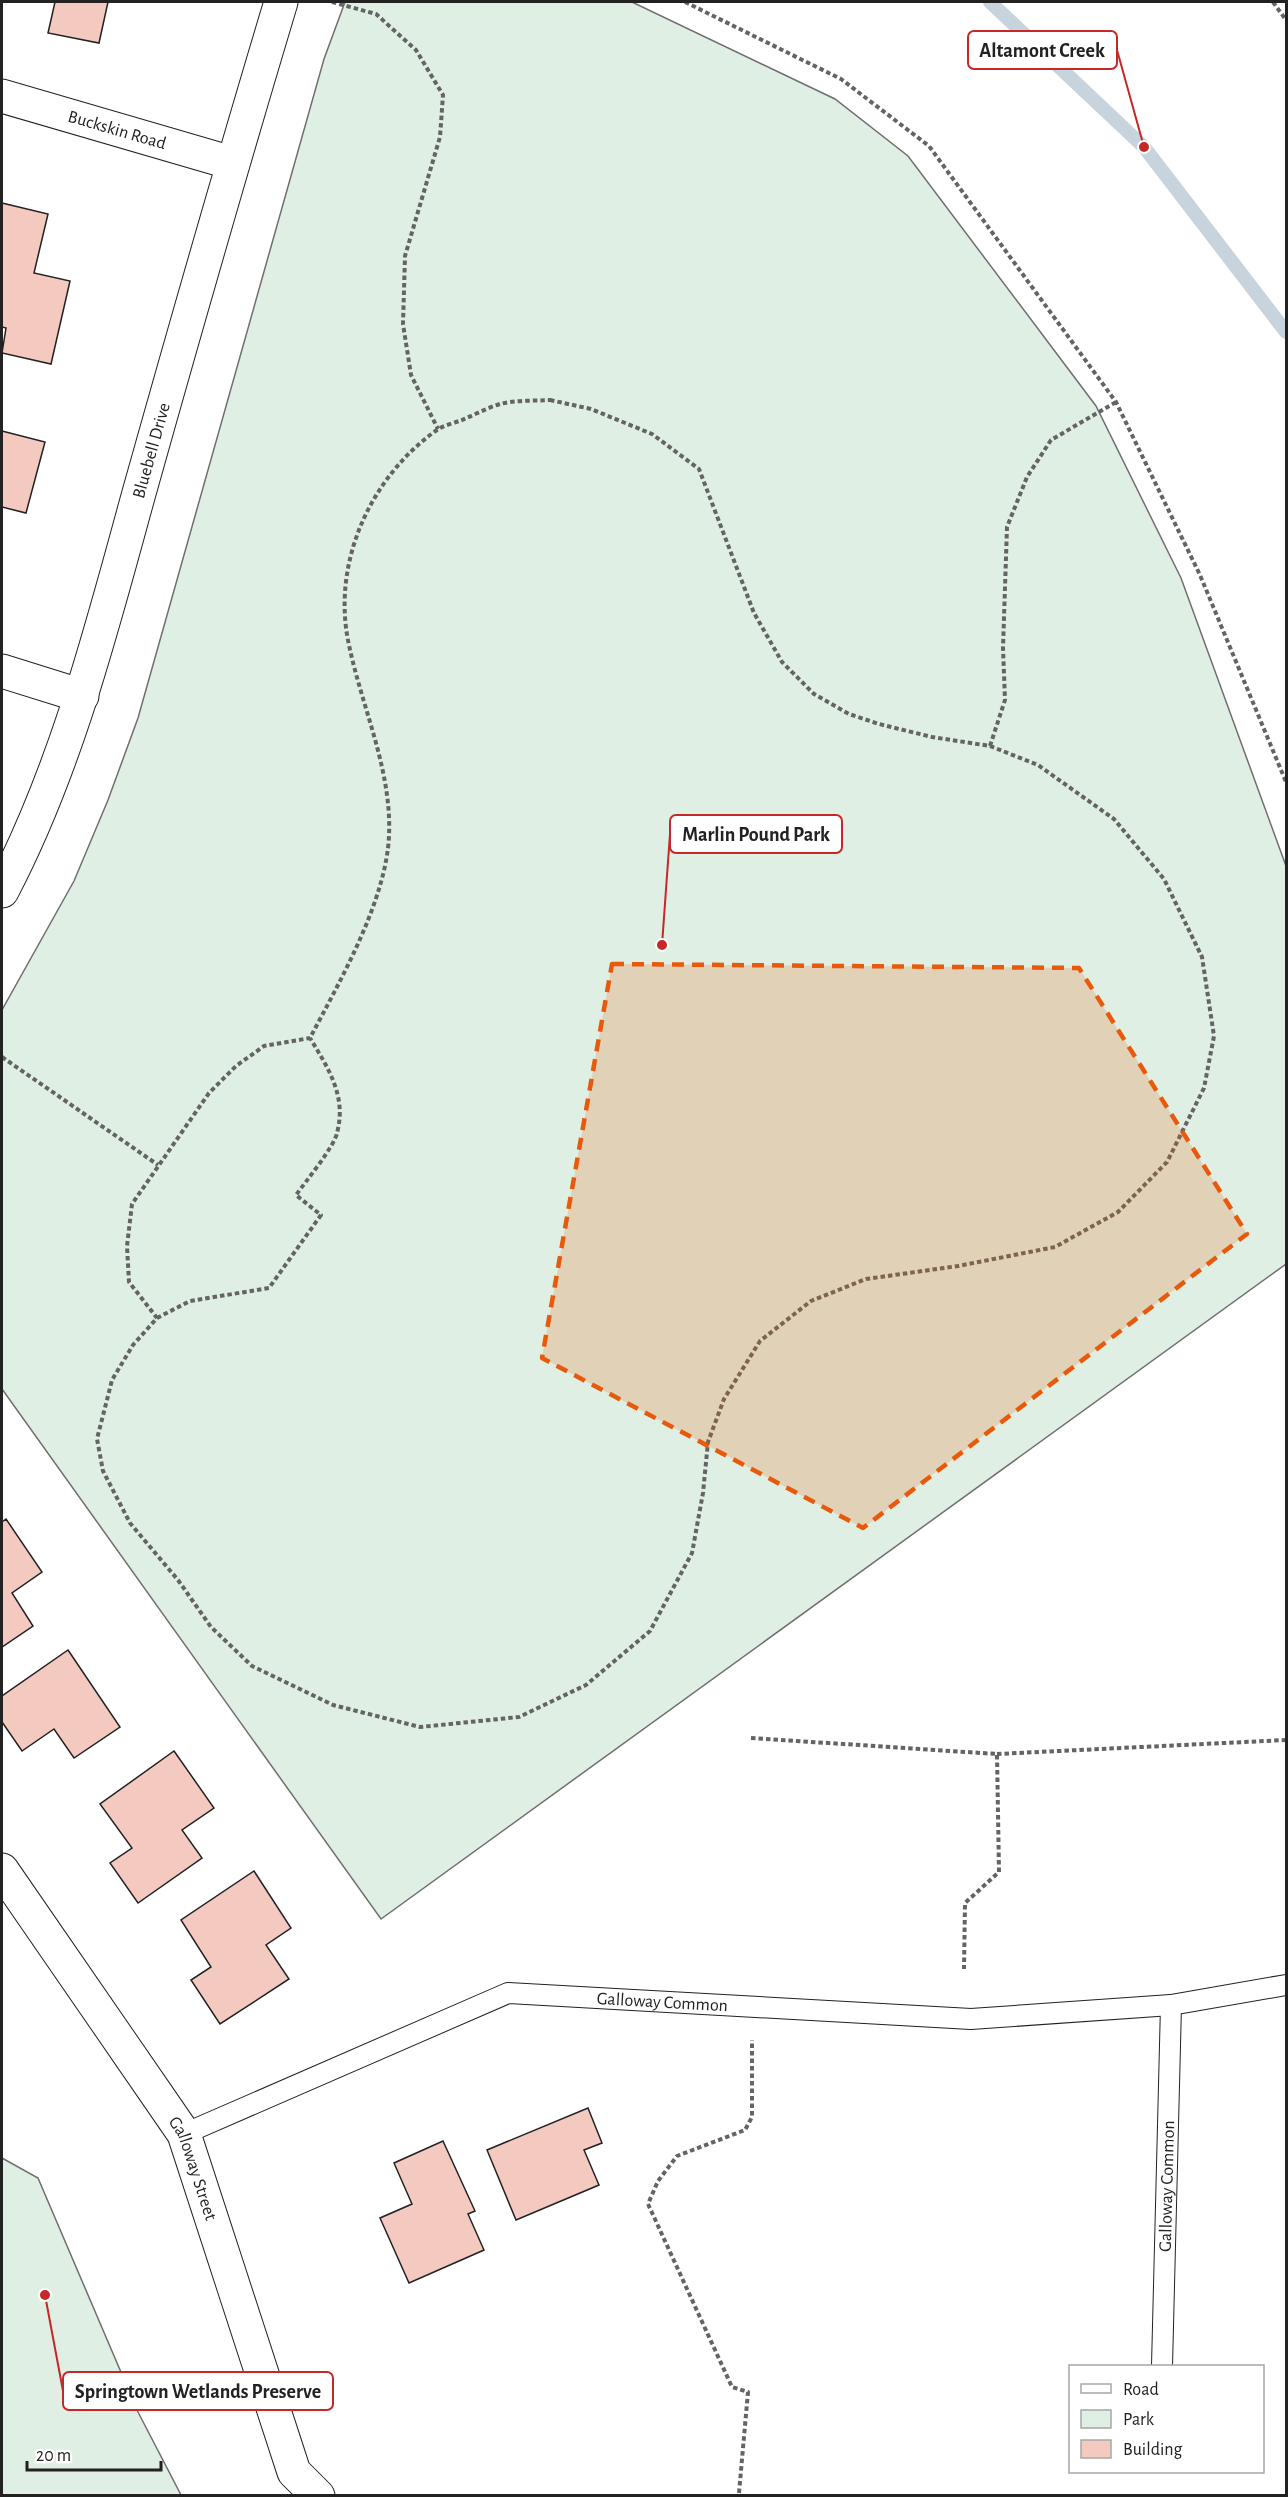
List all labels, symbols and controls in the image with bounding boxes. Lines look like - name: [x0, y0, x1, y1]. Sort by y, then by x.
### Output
- callout: Altamont Creek: [968, 31, 1117, 69]
- text: Altamont Creek: [979, 41, 1105, 61]
- street label: Buckskin Road: [66, 108, 168, 153]
- street label: Bluebell Drive: [130, 401, 174, 501]
- callout: Marlin Pound Park: [670, 815, 842, 853]
- text: Marlin Pound Park: [682, 825, 830, 845]
- street label: Galloway Common: [596, 1990, 728, 2015]
- street label: Galloway Street: [165, 2113, 220, 2223]
- street label: Galloway Common: [1157, 2120, 1178, 2252]
- legend: [1069, 2365, 1264, 2473]
- callout: Springtown Wetlands Preserve: [63, 2372, 333, 2410]
- text: Road: [1123, 2381, 1159, 2399]
- text: Springtown Wetlands Preserve: [75, 2382, 321, 2402]
- text: Park: [1123, 2411, 1155, 2429]
- scale bar: [27, 2434, 160, 2472]
- text: Building: [1123, 2441, 1183, 2459]
- text: 20 m: [36, 2447, 71, 2465]

